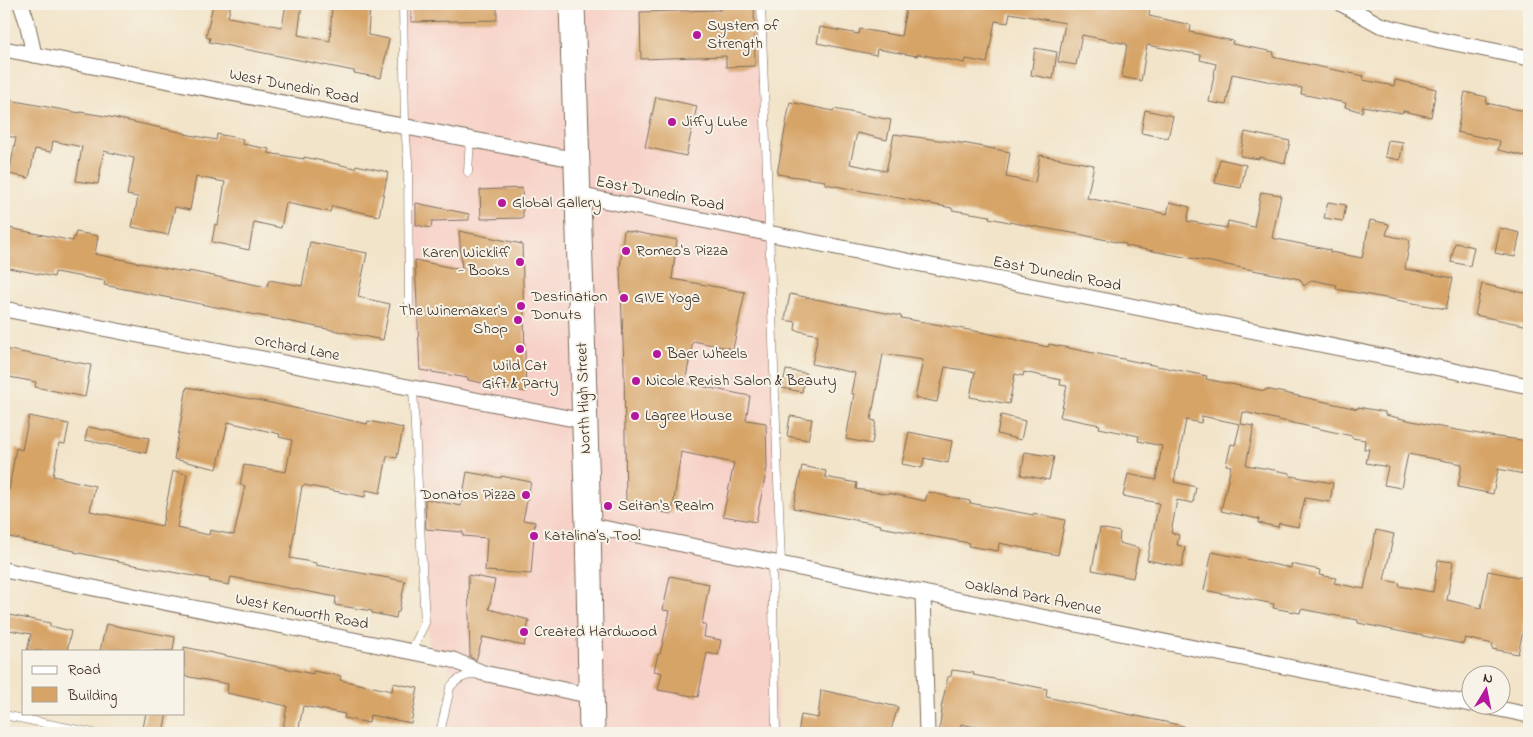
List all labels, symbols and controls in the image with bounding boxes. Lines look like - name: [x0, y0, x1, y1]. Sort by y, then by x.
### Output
- place label: System of Strength: [707, 14, 780, 56]
- marker: System of Strength: [691, 29, 703, 41]
- street label: West Dunedin Road: [227, 63, 361, 111]
- place label: Jiffy Lube: [682, 110, 749, 134]
- marker: Jiffy Lube: [666, 116, 678, 128]
- street label: East Dunedin Road: [594, 170, 726, 218]
- place label: Global Gallery: [512, 191, 602, 215]
- marker: Global Gallery: [496, 197, 508, 209]
- place label: Romeo's Pizza: [636, 239, 728, 263]
- place label: Karen Wickliff - Books: [422, 241, 511, 283]
- marker: Romeo's Pizza: [620, 245, 632, 257]
- street label: East Dunedin Road: [991, 250, 1123, 298]
- marker: Karen Wickliff - Books: [514, 256, 526, 268]
- place label: Destination Donuts: [530, 285, 607, 327]
- place label: GIVE Yoga: [634, 286, 700, 310]
- marker: GIVE Yoga: [618, 292, 630, 304]
- place label: The Winemaker's Shop: [399, 299, 508, 341]
- marker: Destination Donuts: [515, 300, 527, 312]
- marker: The Winemaker's Shop: [512, 314, 524, 326]
- street label: Orchard Lane: [252, 328, 343, 368]
- street label: North High Street: [570, 341, 598, 454]
- place label: Baer Wheels: [666, 342, 748, 366]
- marker: Wild Cat Gift & Party: [514, 343, 526, 355]
- marker: Baer Wheels: [651, 348, 663, 360]
- place label: Wild Cat Gift & Party: [482, 354, 558, 396]
- place label: Nicole Revish Salon & Beauty: [646, 369, 836, 393]
- marker: Nicole Revish Salon & Beauty: [630, 375, 642, 387]
- place label: Lagree House: [645, 404, 733, 428]
- marker: Lagree House: [629, 410, 641, 422]
- place label: Donatos Pizza: [419, 483, 516, 507]
- marker: Donatos Pizza: [520, 489, 532, 501]
- place label: Seitan's Realm: [618, 494, 714, 518]
- marker: Seitan's Realm: [602, 500, 614, 512]
- place label: Katalina’s, Too!: [544, 524, 641, 548]
- marker: Katalina’s, Too!: [528, 530, 540, 542]
- street label: Oakland Park Avenue: [962, 572, 1104, 622]
- street label: West Kenworth Road: [233, 587, 371, 637]
- place label: Created Hardwood: [534, 620, 657, 644]
- marker: Created Hardwood: [518, 626, 530, 638]
- legend: [22, 650, 185, 714]
- text: Road: [68, 659, 101, 681]
- north arrow: [1460, 664, 1510, 714]
- text: N: [1482, 668, 1494, 690]
- text: Building: [67, 685, 117, 708]

